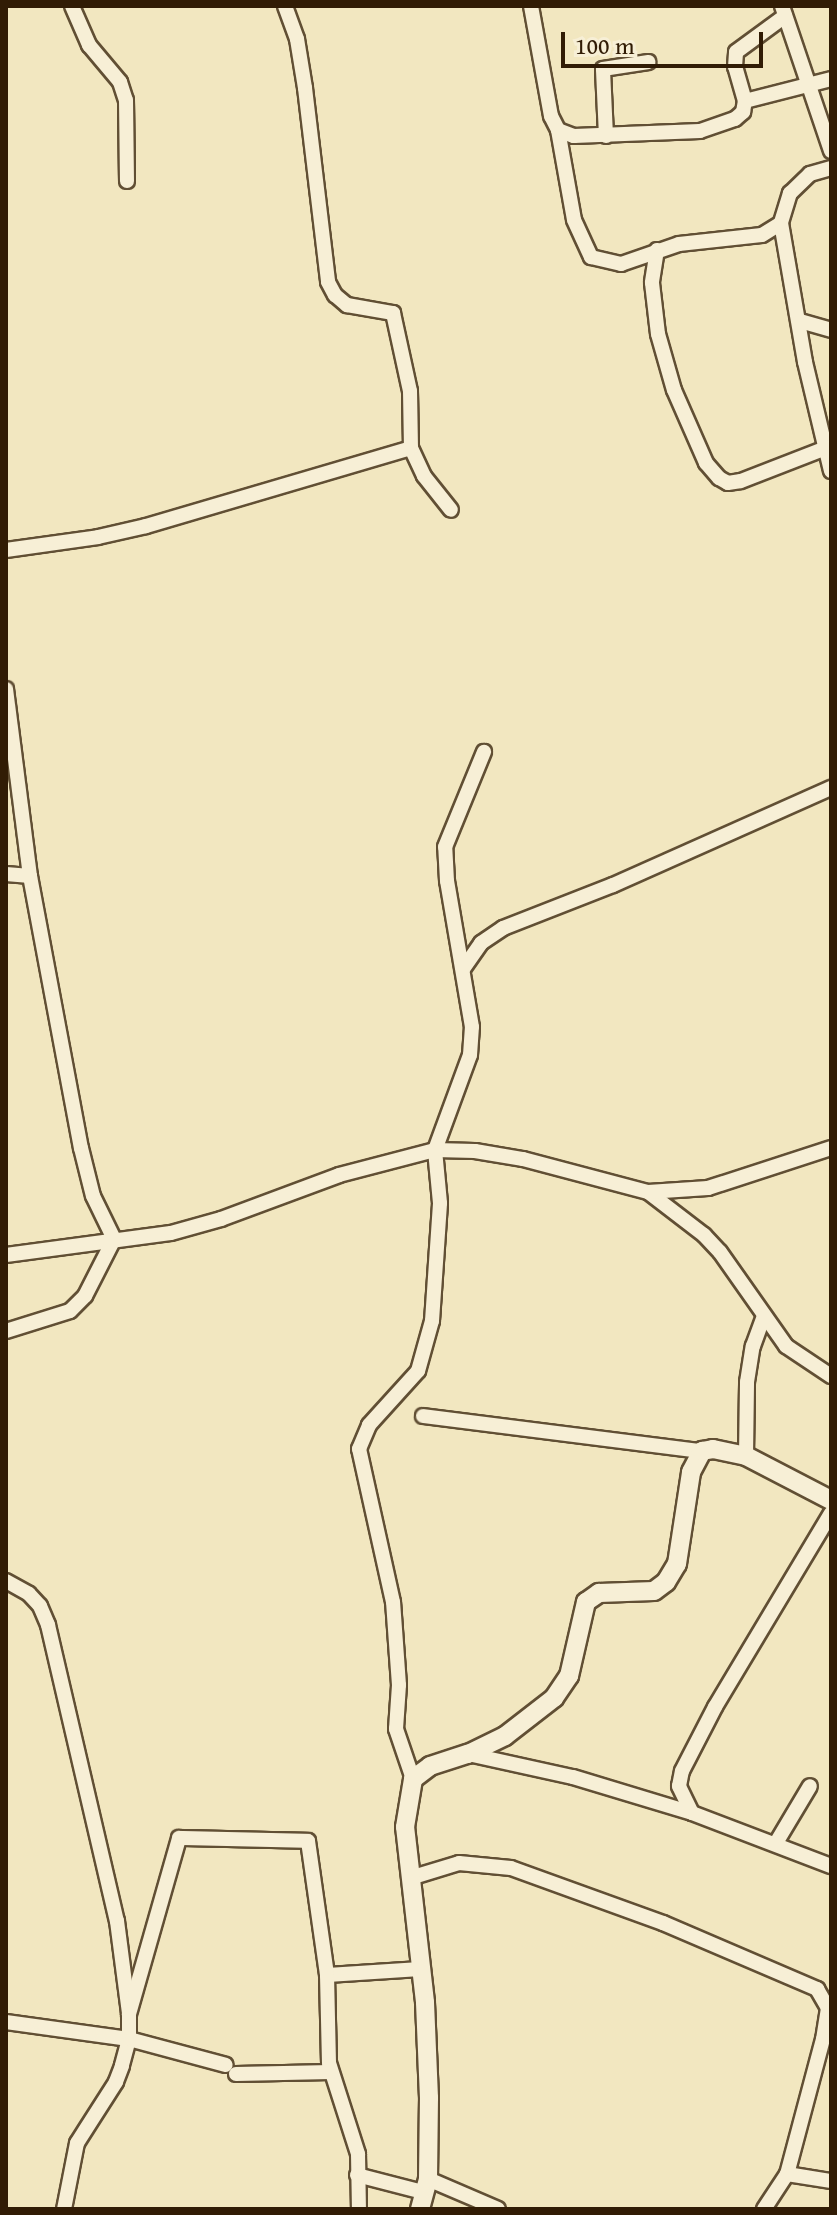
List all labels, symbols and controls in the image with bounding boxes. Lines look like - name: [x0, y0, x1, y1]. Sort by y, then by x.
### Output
- scale bar: [565, 16, 767, 66]
- text: 100 m: [575, 28, 635, 63]

